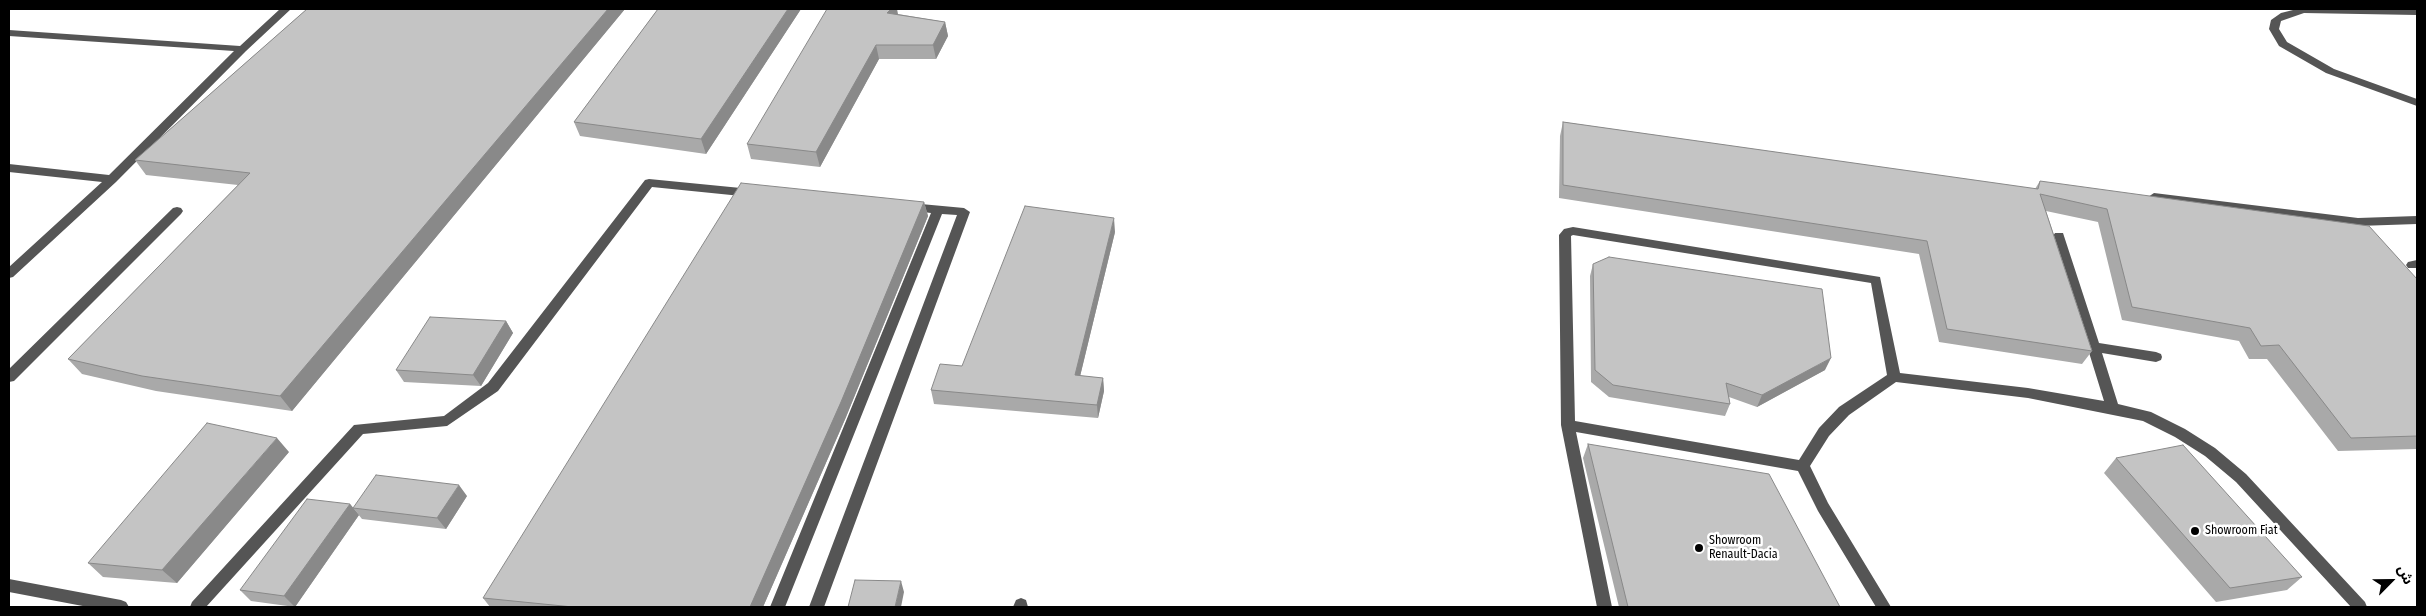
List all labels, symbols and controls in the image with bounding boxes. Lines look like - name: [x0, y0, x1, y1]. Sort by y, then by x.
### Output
- place label: Showroom Fiat: [2205, 524, 2278, 538]
- marker: Showroom Fiat: [2189, 525, 2201, 537]
- place label: Showroom Renault-Dacia: [1709, 534, 1778, 562]
- marker: Showroom Renault-Dacia: [1693, 542, 1705, 554]
- north arrow: [2366, 556, 2416, 606]
- text: ش: [2394, 563, 2417, 587]

